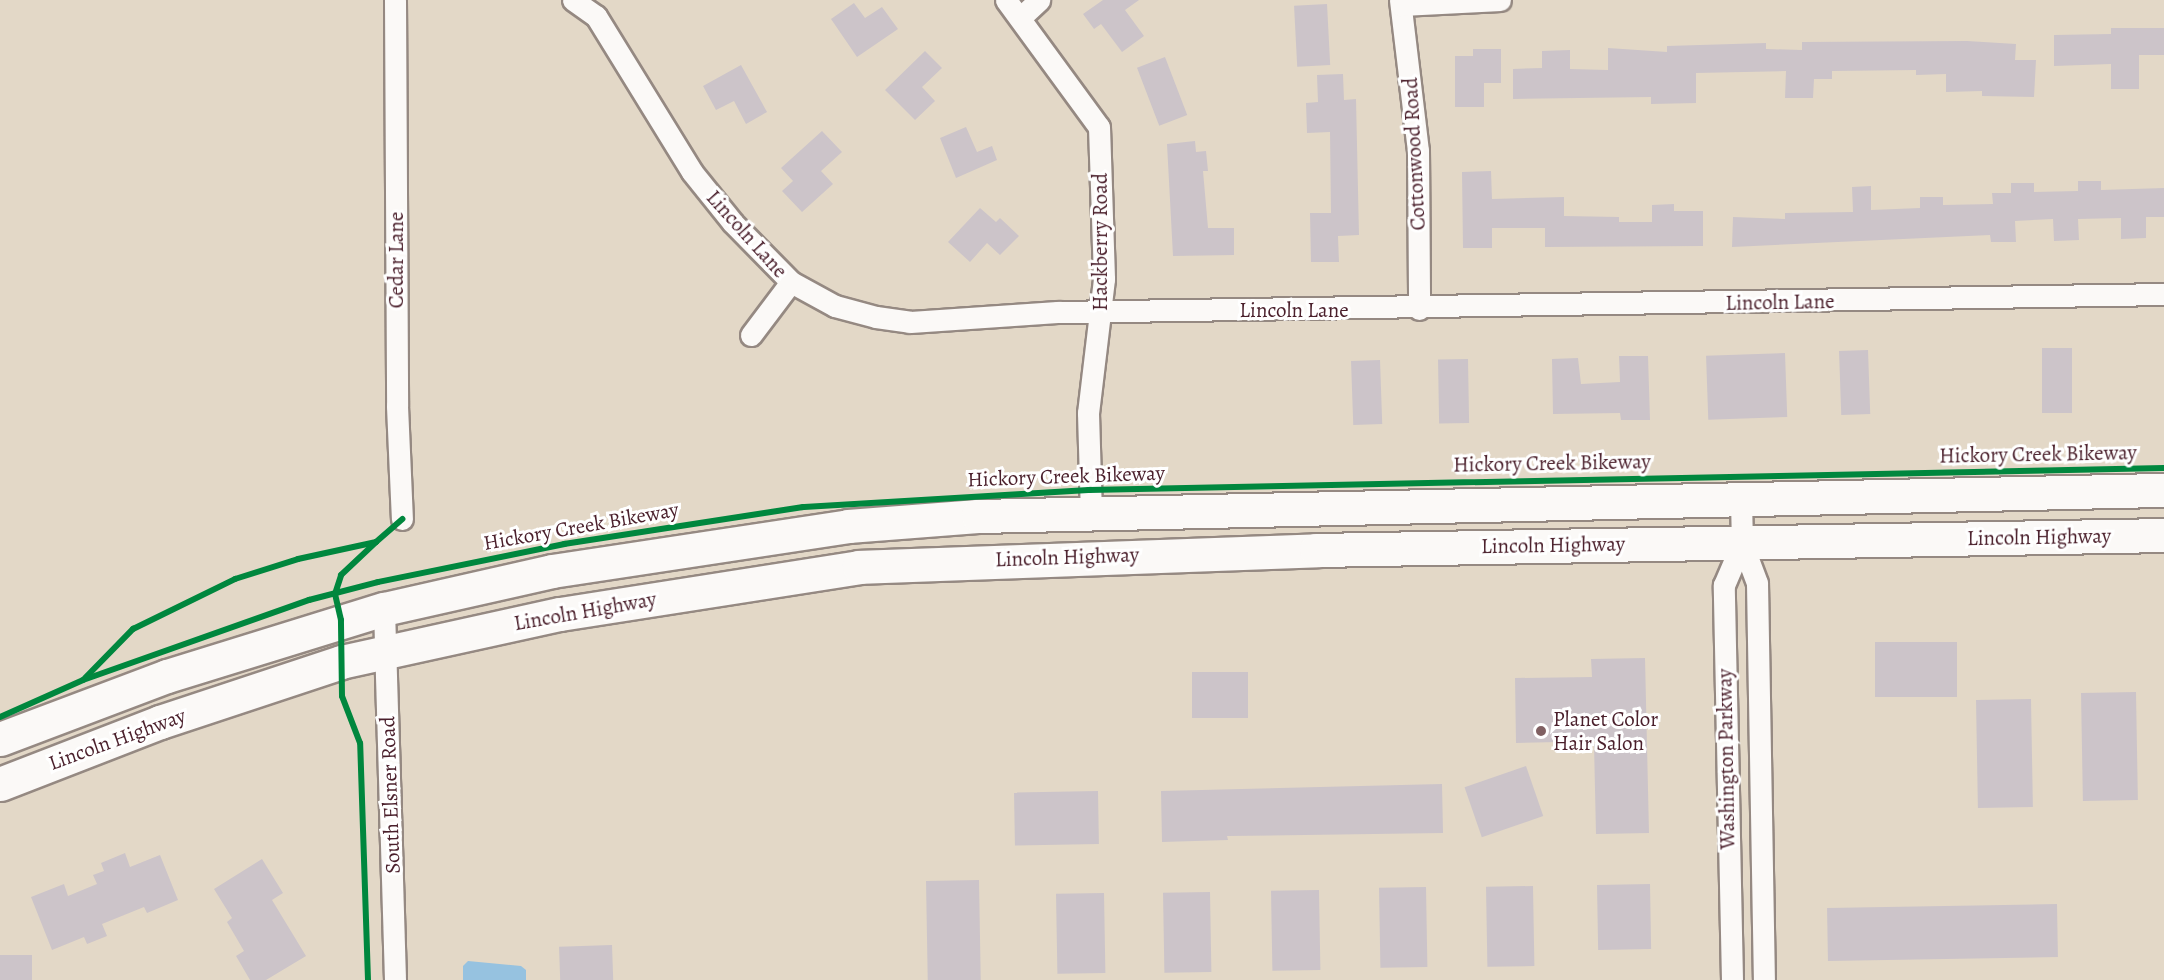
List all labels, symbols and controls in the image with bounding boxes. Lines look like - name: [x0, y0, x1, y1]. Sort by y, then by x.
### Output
- street label: Cottonwood Road: [1397, 77, 1431, 231]
- street label: Hackberry Road: [1087, 173, 1113, 311]
- street label: Lincoln Lane: [701, 185, 793, 283]
- street label: Cedar Lane: [383, 212, 409, 308]
- street label: Lincoln Lane: [1725, 288, 1835, 316]
- street label: Lincoln Lane: [1239, 297, 1349, 323]
- street label: Hickory Creek Bikeway: [1939, 440, 2137, 468]
- street label: Hickory Creek Bikeway: [1453, 449, 1651, 477]
- street label: Hickory Creek Bikeway: [967, 460, 1165, 492]
- street label: Hickory Creek Bikeway: [481, 496, 681, 556]
- street label: Lincoln Highway: [1967, 523, 2111, 551]
- street label: Lincoln Highway: [1481, 531, 1625, 559]
- street label: Lincoln Highway: [995, 542, 1139, 572]
- street label: Lincoln Highway: [512, 586, 658, 636]
- street label: Washington Parkway: [1712, 668, 1740, 850]
- street label: Lincoln Highway: [45, 703, 189, 775]
- place label: Planet Color Hair Salon: [1553, 706, 1658, 756]
- street label: South Elsner Road: [375, 716, 405, 874]
- marker: Planet Color Hair Salon: [1534, 724, 1548, 738]

